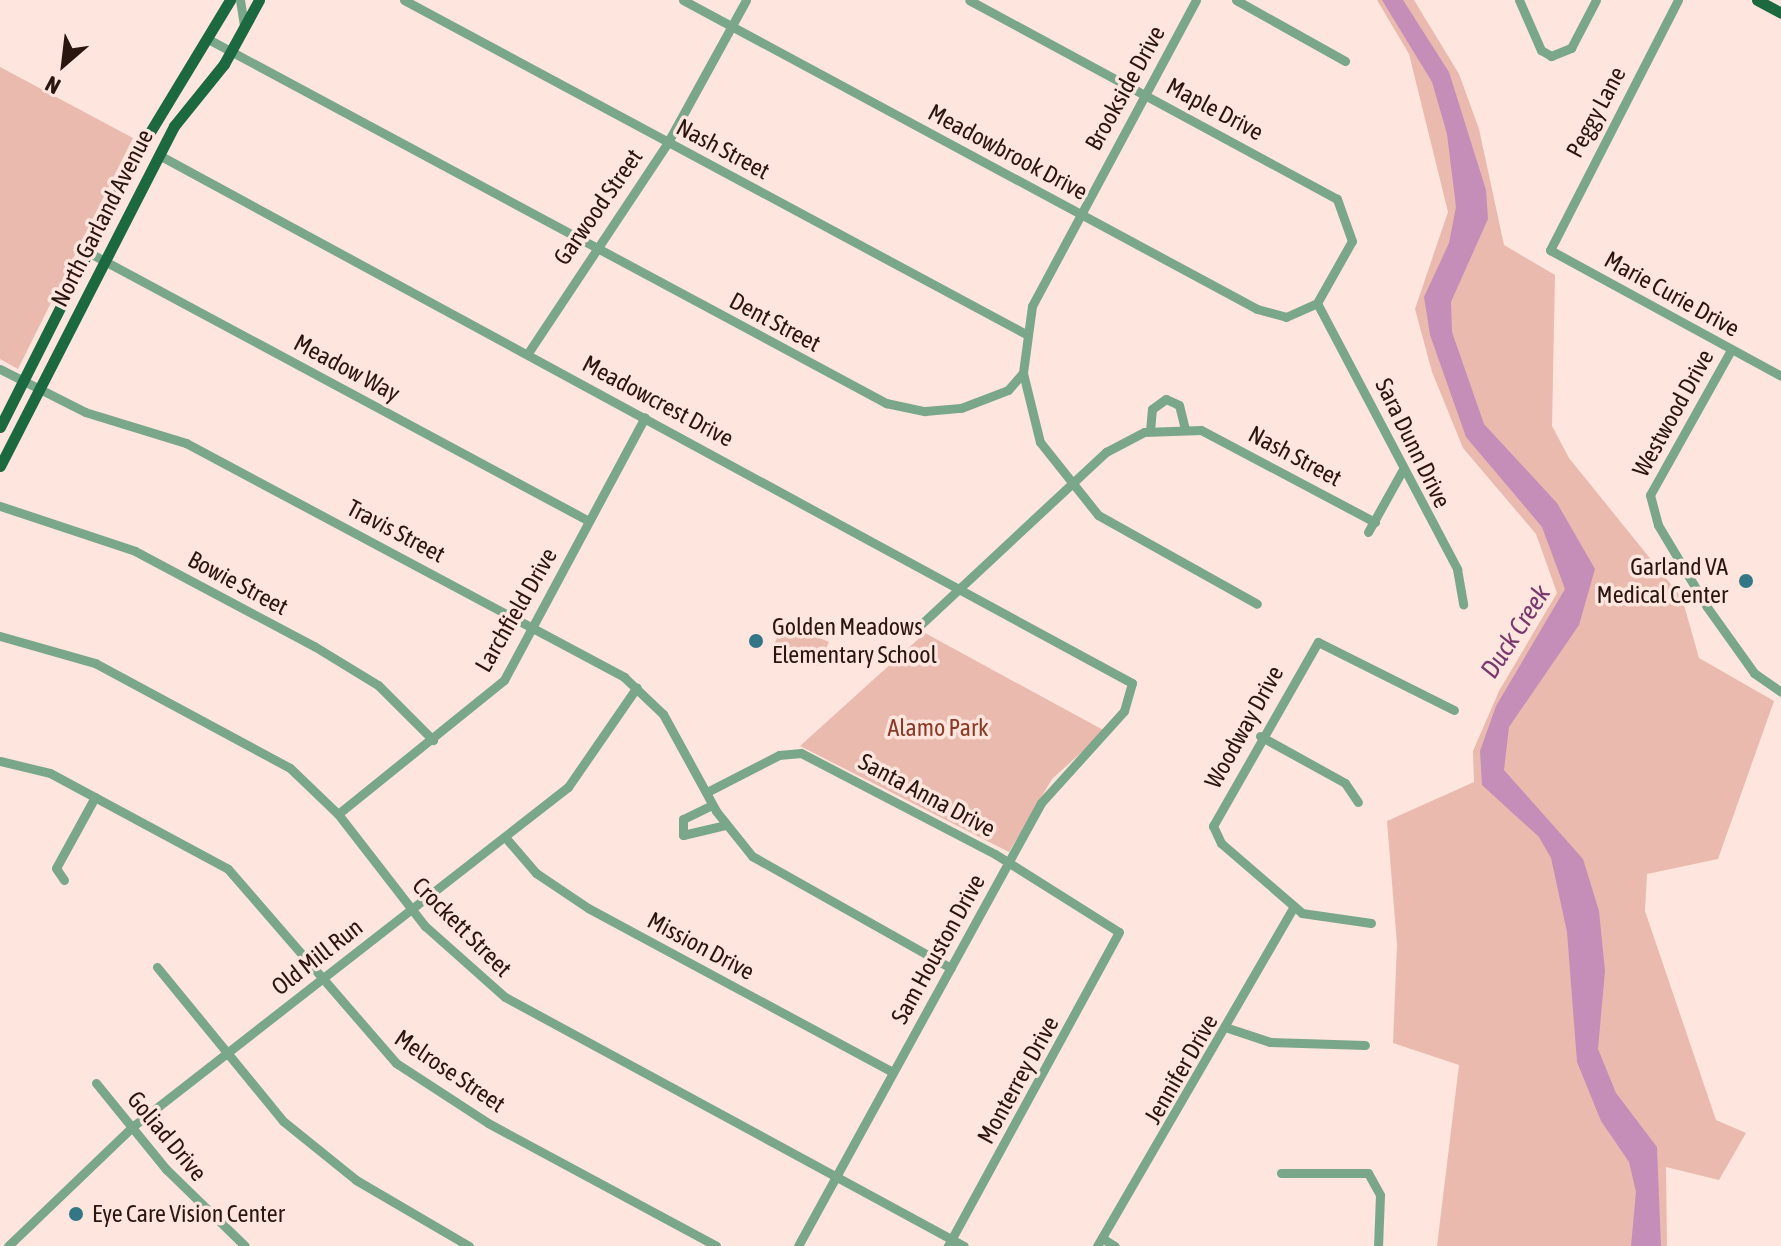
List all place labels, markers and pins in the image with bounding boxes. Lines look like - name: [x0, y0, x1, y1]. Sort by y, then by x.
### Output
- place label: Garland VA Medical Center: [1597, 553, 1728, 609]
- marker: Garland VA Medical Center: [1735, 570, 1757, 592]
- place label: Golden Meadows Elementary School: [772, 613, 937, 669]
- marker: Golden Meadows Elementary School: [747, 632, 765, 650]
- place label: Eye Care Vision Center: [92, 1200, 285, 1228]
- marker: Eye Care Vision Center: [67, 1205, 85, 1223]

